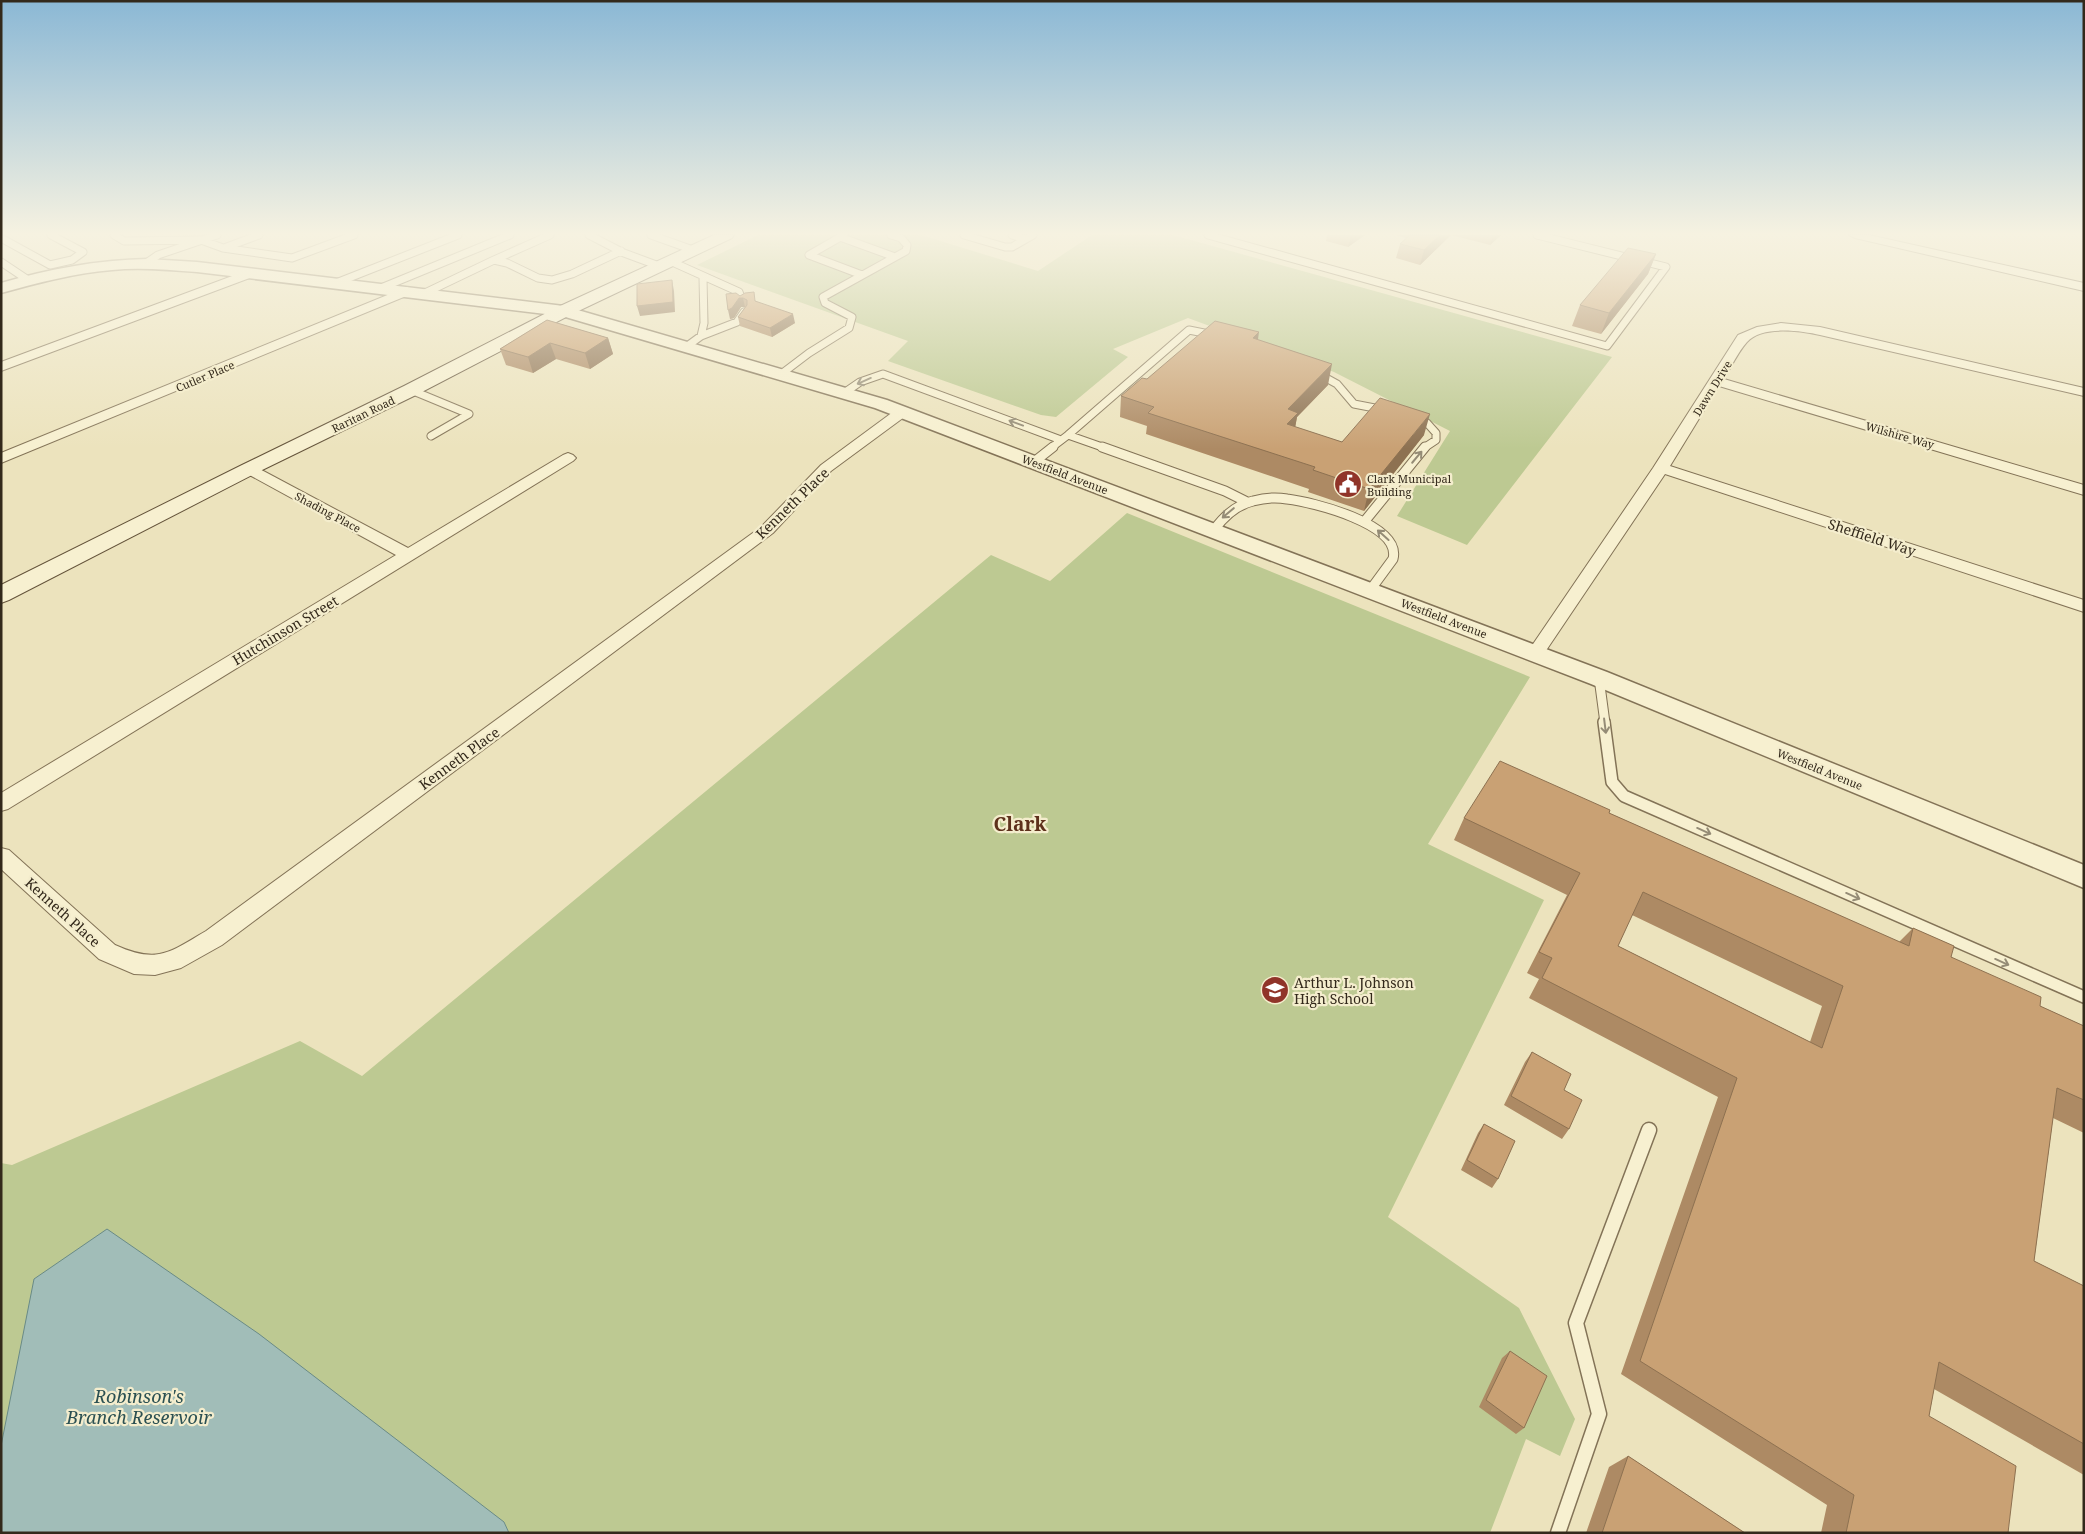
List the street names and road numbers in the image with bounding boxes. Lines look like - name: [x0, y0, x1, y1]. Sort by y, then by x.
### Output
- street label: Cutler Place: [173, 357, 237, 395]
- street label: Dawn Drive: [1689, 357, 1735, 419]
- street label: Raritan Road: [329, 392, 397, 436]
- street label: Wilshire Way: [1864, 418, 1937, 452]
- street label: Westfield Avenue: [1020, 451, 1110, 497]
- street label: Kenneth Place: [751, 463, 833, 543]
- street label: Shading Place: [292, 488, 364, 536]
- street label: Sheffield Way: [1826, 514, 1918, 560]
- street label: Hutchinson Street: [229, 591, 342, 669]
- street label: Westfield Avenue: [1399, 595, 1489, 641]
- street label: Kenneth Place: [415, 722, 503, 794]
- street label: Westfield Avenue: [1775, 745, 1865, 793]
- street label: Kenneth Place: [21, 873, 105, 951]

